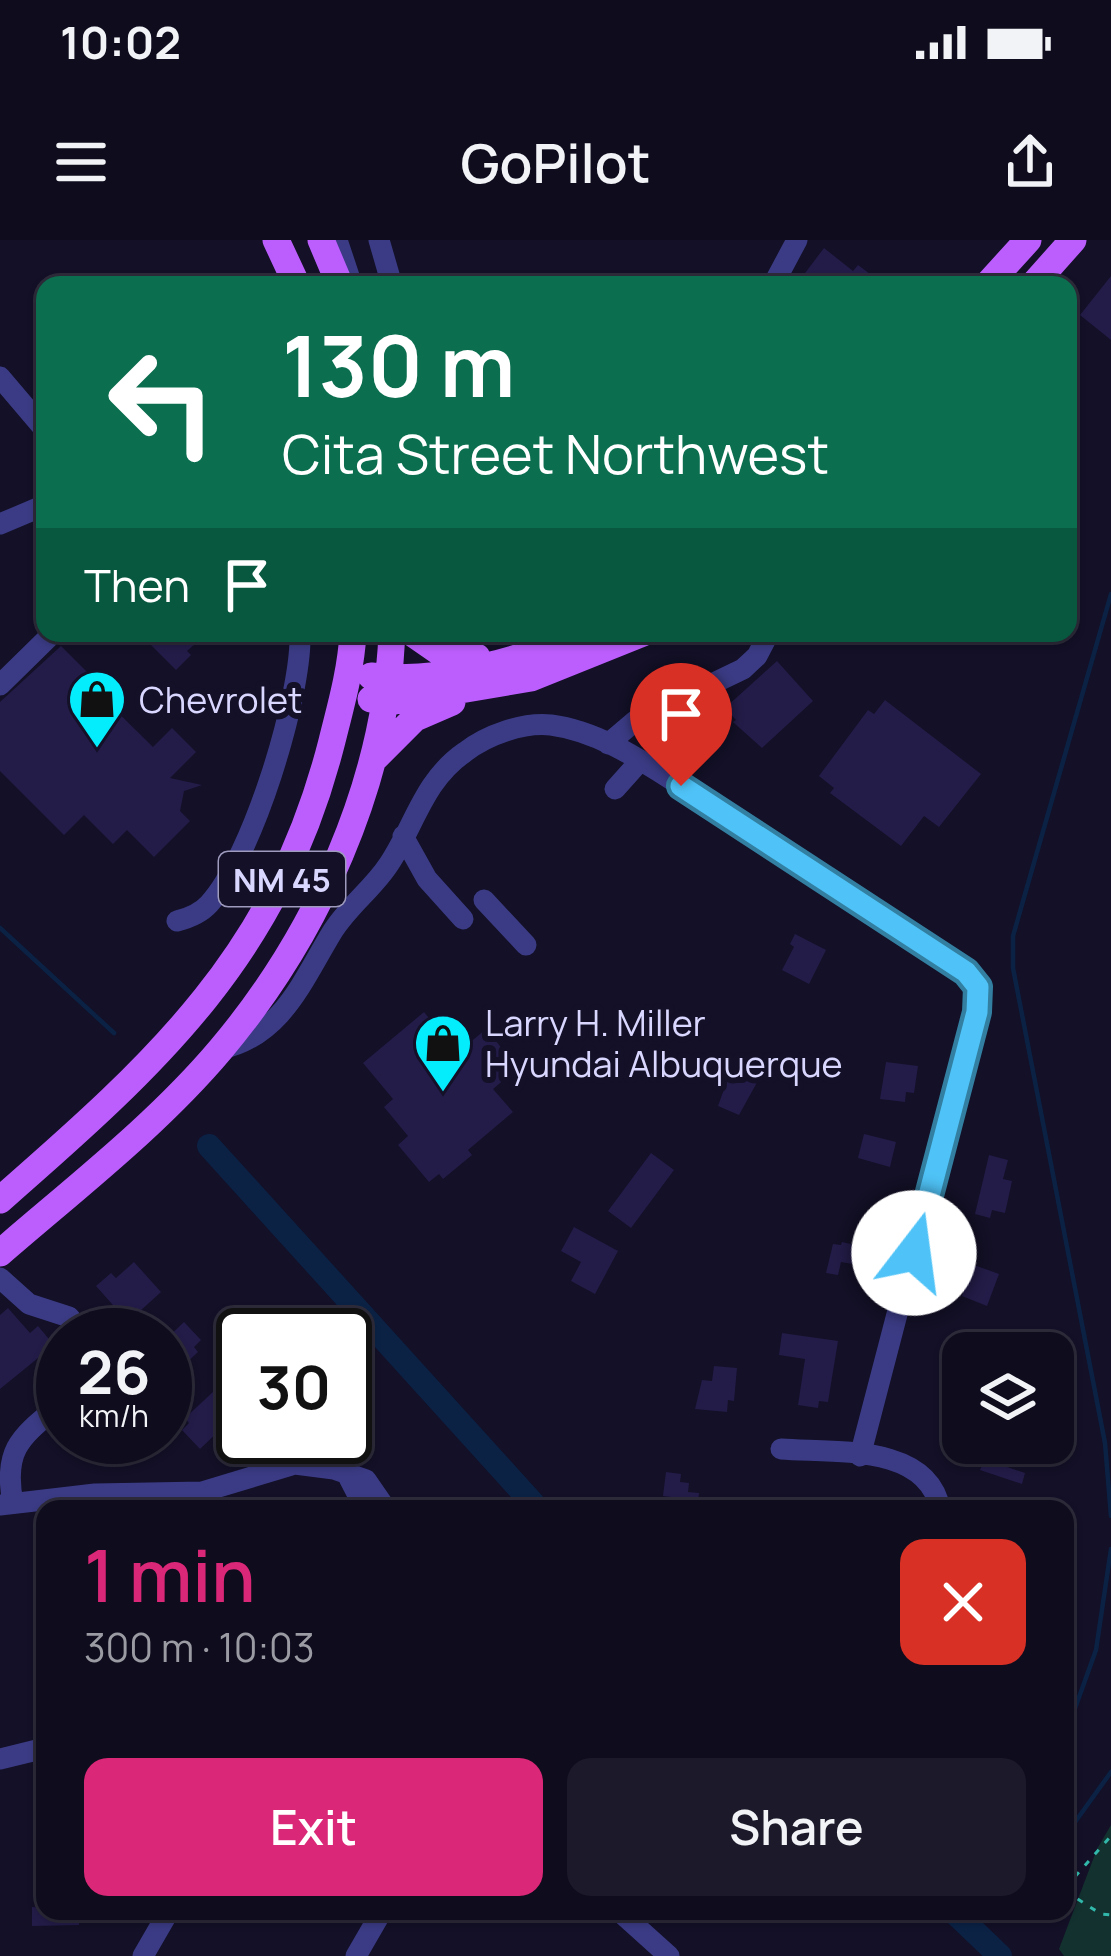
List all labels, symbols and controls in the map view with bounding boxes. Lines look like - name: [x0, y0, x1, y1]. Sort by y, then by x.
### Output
- text: 10:02: [60, 11, 181, 73]
- text: GoPilot: [460, 125, 651, 199]
- icon: menu: [48, 129, 114, 195]
- icon: share: [997, 129, 1063, 195]
- text: 130 m: [282, 307, 515, 422]
- icon: left: [84, 324, 240, 480]
- text: Cita Street Northwest: [282, 416, 829, 490]
- icon: arrive: [214, 552, 280, 618]
- text: Then: [84, 554, 190, 616]
- pin: [630, 663, 732, 786]
- shop icon: Chevrolet: [66, 668, 128, 750]
- place label: Chevrolet: [139, 675, 303, 724]
- icon: arrive: [648, 681, 714, 747]
- road number: NM 45: [219, 852, 345, 906]
- place label: Larry H. Miller Hyundai Albuquerque: [485, 998, 843, 1088]
- shop icon: Larry H. Miller Hyundai Albuquerque: [412, 1012, 474, 1094]
- position arrow: [851, 1190, 977, 1316]
- speed limit sign: 30: [216, 1308, 372, 1464]
- text: 26: [77, 1330, 151, 1412]
- map controls: [942, 1332, 1074, 1464]
- button: layers: [942, 1332, 1074, 1464]
- text: km/h: [79, 1395, 149, 1436]
- text: 1 min: [84, 1525, 256, 1624]
- button: close: [900, 1539, 1026, 1665]
- text: 300 m · 10:03: [84, 1620, 314, 1674]
- button: Exit: [84, 1758, 543, 1896]
- button: Share: [567, 1758, 1026, 1896]

